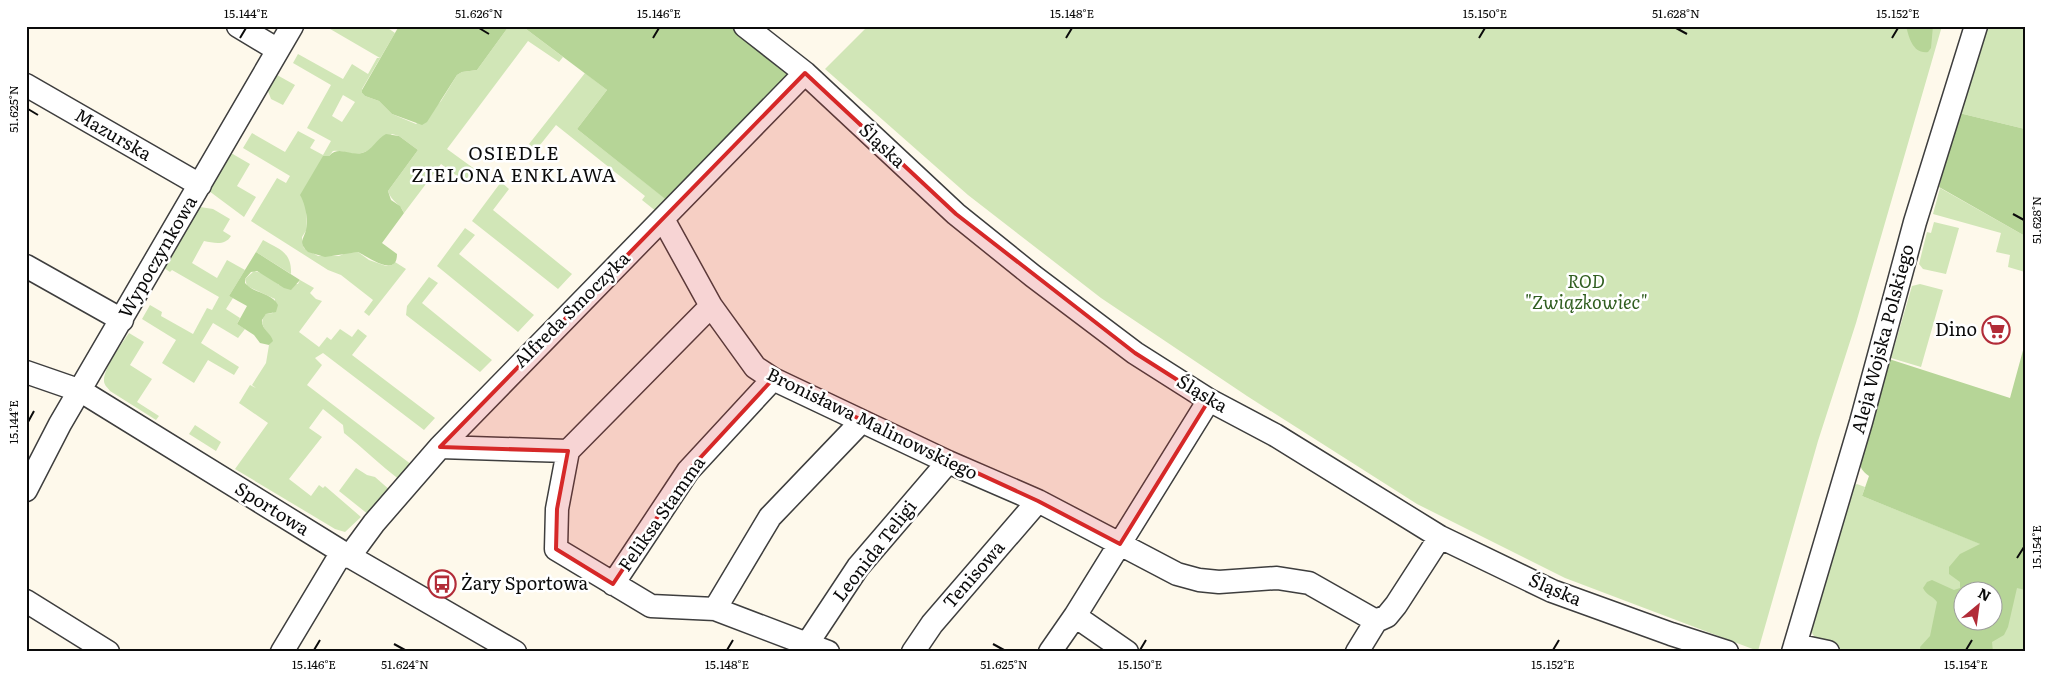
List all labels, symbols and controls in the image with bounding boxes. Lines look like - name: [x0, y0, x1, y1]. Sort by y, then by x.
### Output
- text: 15.144°E: [224, 4, 268, 22]
- text: 51.626°N: [455, 4, 503, 22]
- text: 15.146°E: [637, 4, 681, 22]
- text: 15.148°E: [1050, 4, 1094, 22]
- text: 15.150°E: [1463, 4, 1508, 22]
- text: 51.628°N: [1652, 4, 1700, 22]
- text: 15.152°E: [1876, 4, 1920, 22]
- text: 51.625°N: [4, 85, 22, 133]
- street label: Mazurska: [70, 101, 158, 167]
- street label: Śląska: [854, 116, 913, 174]
- district label: OSIEDLE ZIELONA ENKLAWA: [411, 138, 617, 188]
- street label: Wypoczynkowa: [111, 190, 203, 322]
- text: 51.628°N: [2027, 196, 2045, 244]
- street label: Aleja Wojska Polskiego: [1843, 241, 1920, 436]
- street label: Alfreda Smoczyka: [507, 244, 636, 373]
- park label: ROD "Związkowiec": [1525, 267, 1647, 315]
- place label: Dino: [1935, 315, 1977, 342]
- supermarket icon: Dino: [1981, 315, 2011, 345]
- street label: Bronisława Malinowskiego: [763, 360, 983, 486]
- street label: Śląska: [1172, 367, 1234, 419]
- text: 15.144°E: [4, 400, 22, 444]
- street label: Feliksa Stamma: [611, 450, 711, 576]
- street label: Sportowa: [230, 474, 316, 541]
- street label: Leonida Teligi: [825, 493, 922, 607]
- text: 15.154°E: [2027, 525, 2045, 569]
- street label: Tenisowa: [936, 534, 1010, 614]
- street label: Śląska: [1525, 565, 1586, 612]
- bus stop icon: Żary Sportowa: [427, 569, 457, 599]
- place label: Żary Sportowa: [461, 569, 588, 596]
- north arrow: [1954, 580, 2004, 630]
- text: N: [1975, 582, 1995, 605]
- text: 15.146°E: [292, 655, 336, 673]
- text: 51.624°N: [381, 655, 429, 673]
- text: 15.148°E: [705, 655, 749, 673]
- text: 51.625°N: [980, 655, 1028, 673]
- text: 15.150°E: [1118, 655, 1163, 673]
- text: 15.152°E: [1531, 655, 1575, 673]
- text: 15.154°E: [1944, 655, 1988, 673]

